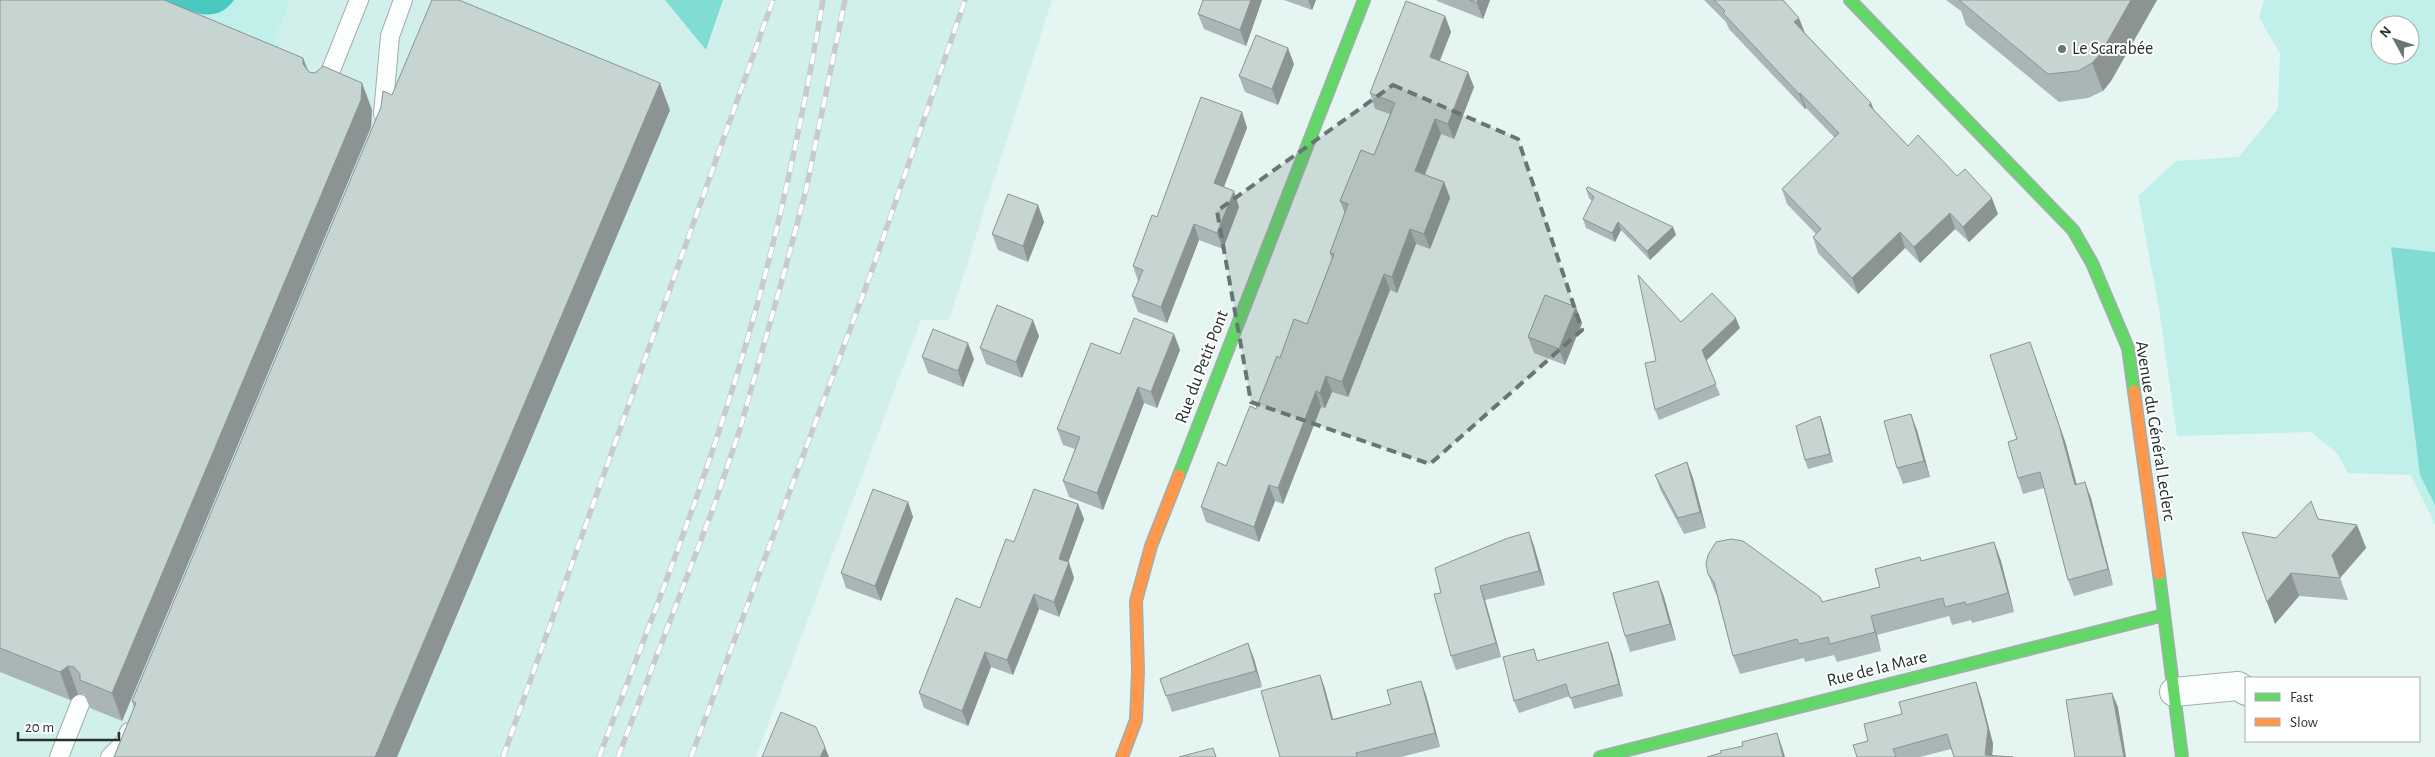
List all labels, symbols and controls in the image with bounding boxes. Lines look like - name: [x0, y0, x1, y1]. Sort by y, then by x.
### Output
- north arrow: [2370, 15, 2420, 65]
- text: N: [2377, 24, 2394, 41]
- place label: Le Scarabée: [2072, 40, 2153, 58]
- marker: Le Scarabée: [2056, 43, 2068, 55]
- street label: Rue du Petit Pont: [1172, 308, 1232, 426]
- street label: Avenue du Général Leclerc: [2132, 339, 2178, 523]
- street label: Rue de la Mare: [1825, 648, 1929, 690]
- legend: [2245, 677, 2420, 742]
- text: Fast: [2290, 690, 2314, 705]
- scale bar: [18, 710, 119, 742]
- text: Slow: [2290, 715, 2318, 730]
- text: 20 m: [25, 720, 54, 735]

